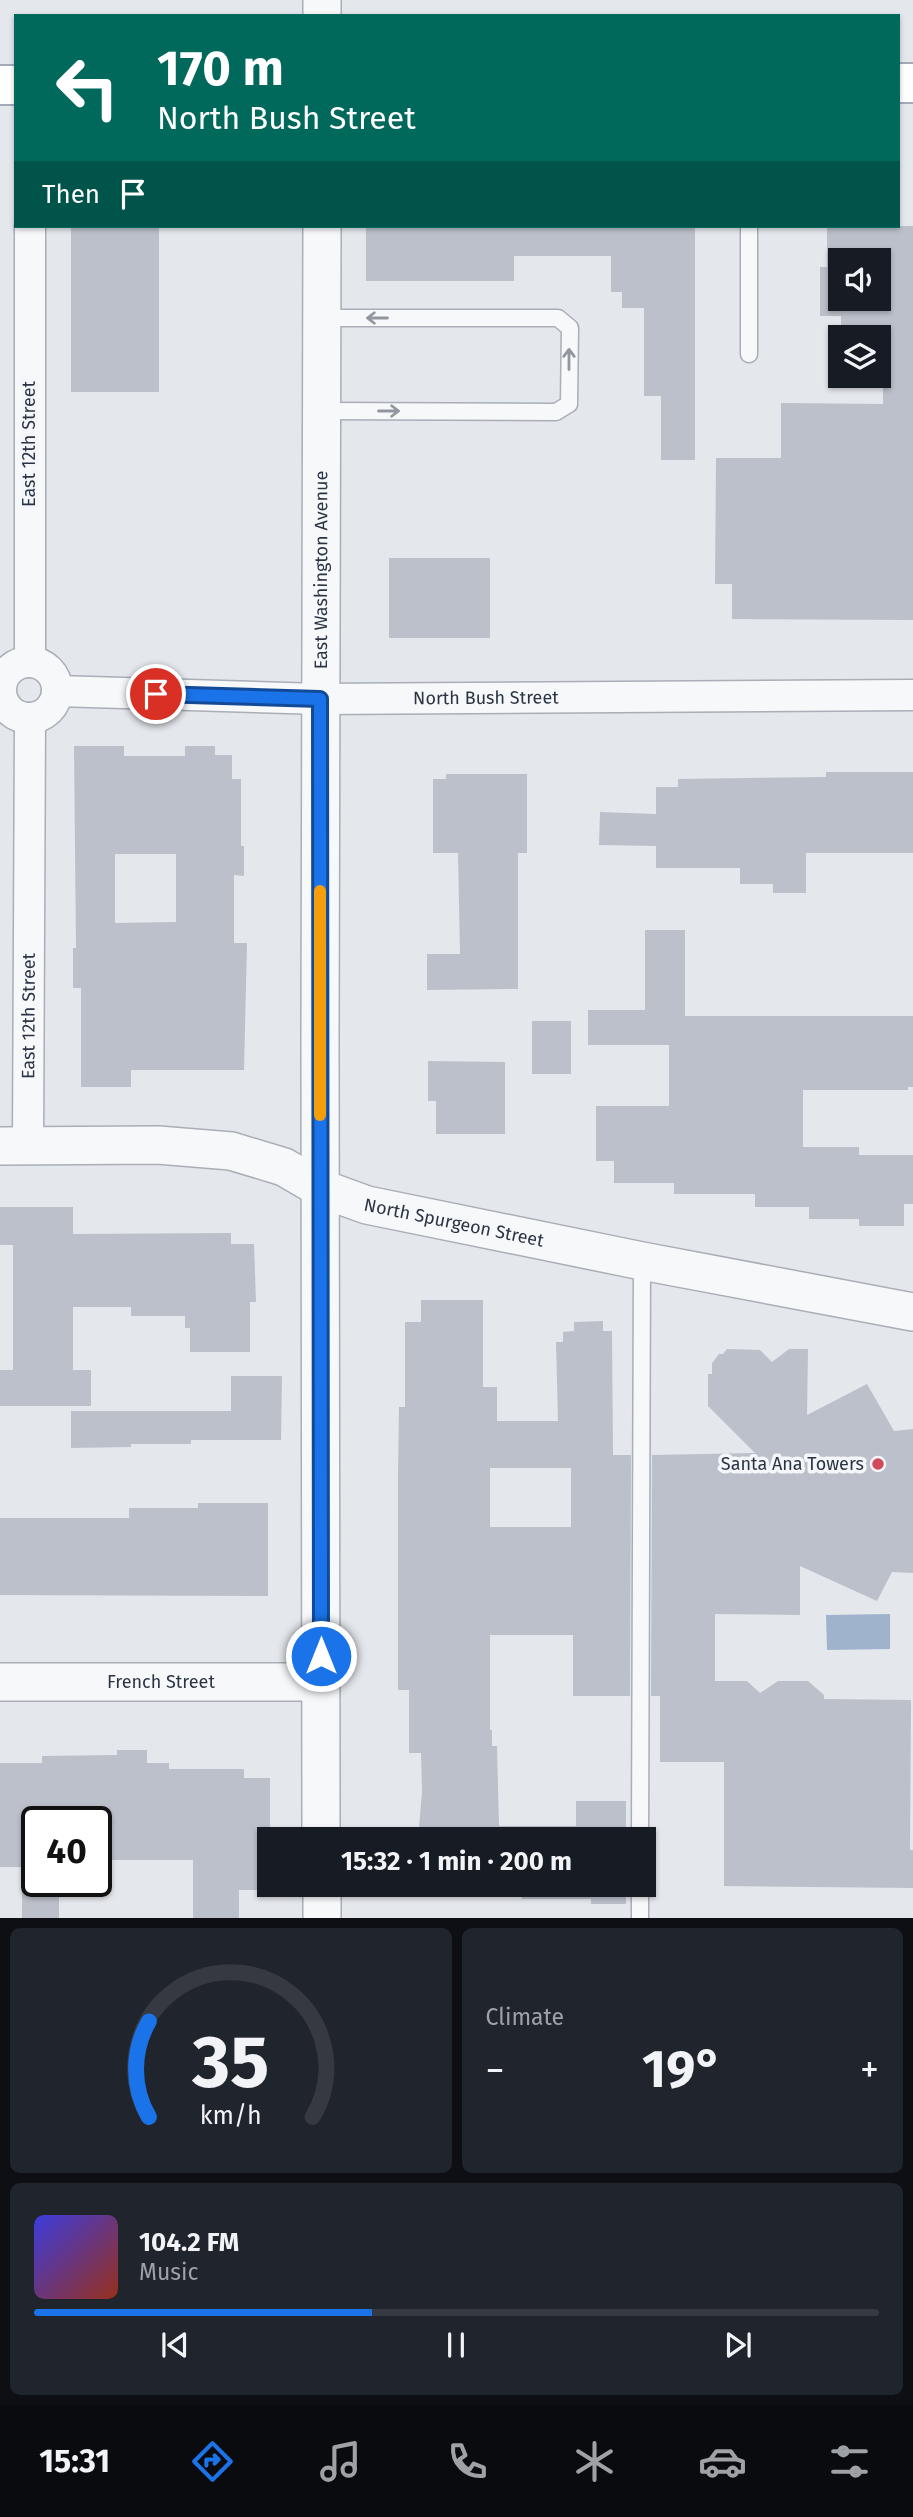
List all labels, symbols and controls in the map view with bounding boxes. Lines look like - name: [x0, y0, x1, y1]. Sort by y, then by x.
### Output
- text: 170 m: [157, 39, 284, 98]
- icon: left: [42, 42, 133, 133]
- text: North Bush Street: [157, 99, 416, 137]
- icon: arrive: [114, 175, 152, 213]
- text: Then: [42, 179, 100, 210]
- map controls: [828, 248, 891, 388]
- button: sound: [828, 248, 891, 311]
- one-way arrow: [365, 311, 388, 325]
- button: layers: [828, 325, 891, 388]
- one-way arrow: [562, 348, 576, 371]
- street label: East 12th Street: [18, 380, 40, 507]
- one-way arrow: [377, 404, 400, 418]
- street label: East Washington Avenue: [310, 471, 332, 669]
- pin: [126, 664, 186, 724]
- icon: arrive: [137, 675, 175, 713]
- street label: North Bush Street: [413, 686, 559, 709]
- street label: East 12th Street: [17, 952, 40, 1079]
- street label: North Spurgeon Street: [362, 1194, 546, 1252]
- place label: Santa Ana Towers: [721, 1453, 864, 1475]
- marker: Santa Ana Towers: [870, 1456, 886, 1472]
- position arrow: [284, 1619, 358, 1693]
- street label: French Street: [107, 1671, 215, 1693]
- speed limit sign: 40: [21, 1806, 112, 1897]
- text: 15:32 · 1 min · 200 m: [341, 1846, 572, 1877]
- text: Climate: [486, 2003, 564, 2031]
- text: 35: [191, 2019, 269, 2106]
- text: 19°: [642, 2038, 722, 2101]
- text: −: [486, 2047, 505, 2093]
- text: +: [860, 2047, 879, 2093]
- text: km/h: [200, 2100, 262, 2130]
- text: 104.2 FM: [139, 2227, 239, 2258]
- text: Music: [139, 2258, 199, 2286]
- icon: previous: [156, 2326, 194, 2364]
- icon: pause: [437, 2326, 475, 2364]
- icon: next: [719, 2326, 757, 2364]
- icon: directions: [188, 2437, 237, 2486]
- icon: music: [316, 2437, 365, 2486]
- icon: phone: [443, 2437, 492, 2486]
- icon: climate: [570, 2437, 619, 2486]
- icon: car: [698, 2437, 747, 2486]
- icon: filters: [825, 2437, 874, 2486]
- text: 15:31: [39, 2442, 110, 2480]

